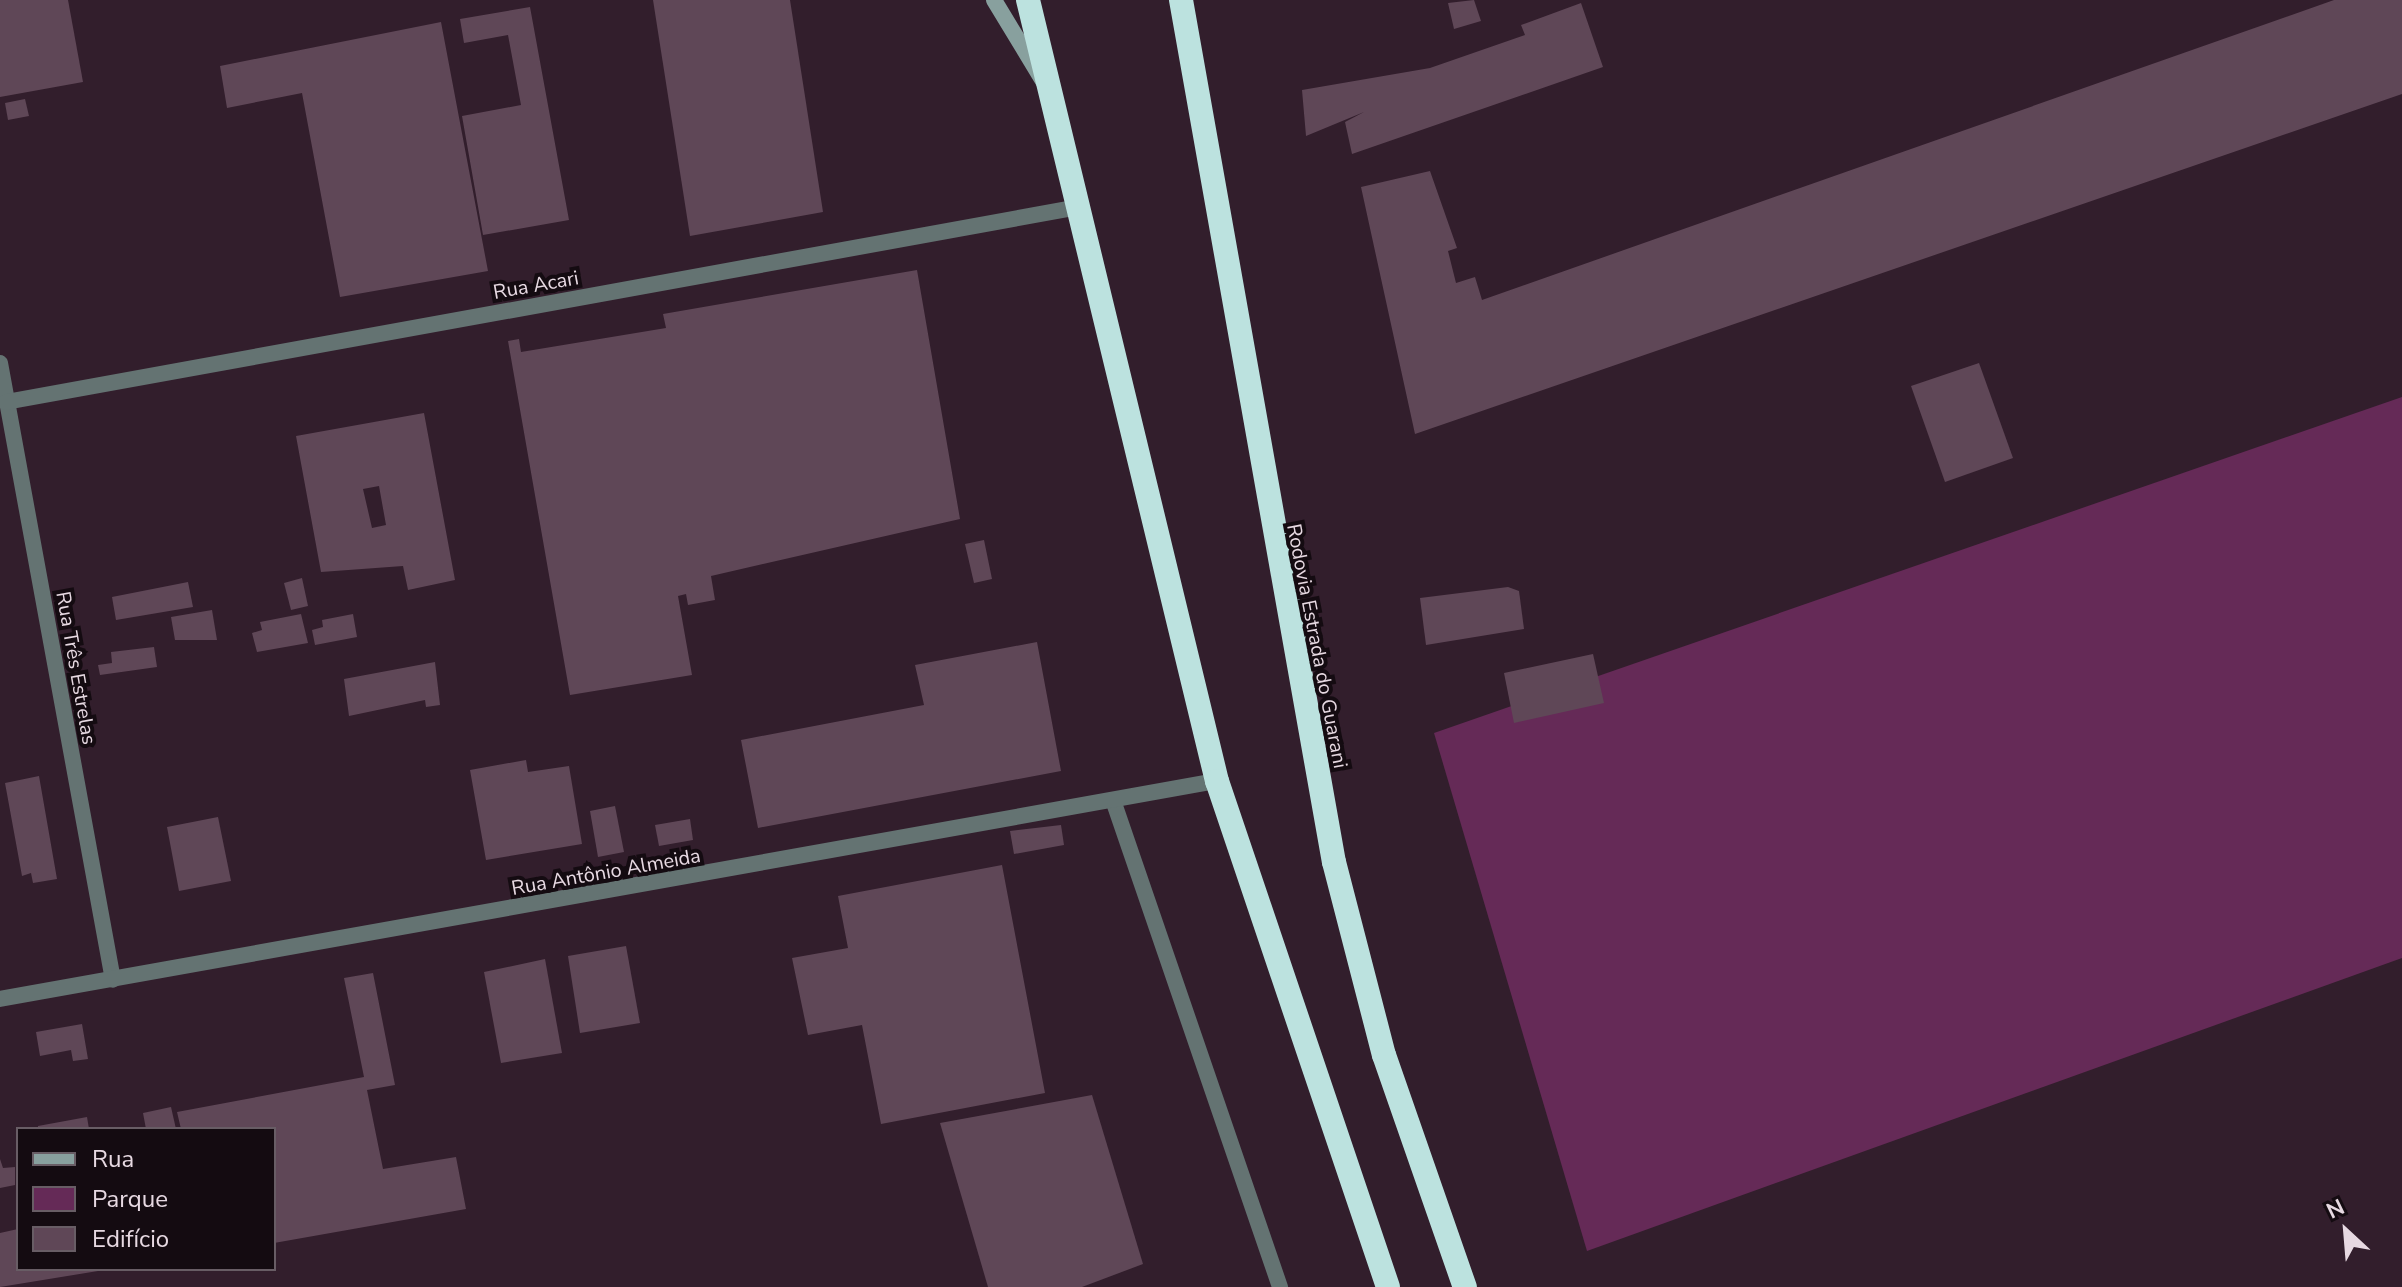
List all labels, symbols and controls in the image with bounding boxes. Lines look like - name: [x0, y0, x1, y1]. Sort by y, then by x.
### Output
- street label: Rua Acari: [491, 266, 581, 304]
- street label: Rodovia Estrada do Guarani: [1282, 522, 1352, 770]
- street label: Rua Três Estrelas: [51, 590, 101, 746]
- street label: Rua Antônio Almeida: [510, 844, 702, 900]
- legend: [16, 1127, 276, 1271]
- text: Rua: [92, 1143, 134, 1175]
- text: Parque: [92, 1183, 168, 1215]
- north arrow: [2306, 1191, 2386, 1271]
- text: N: [2322, 1192, 2349, 1227]
- text: Edifício: [92, 1223, 169, 1255]

